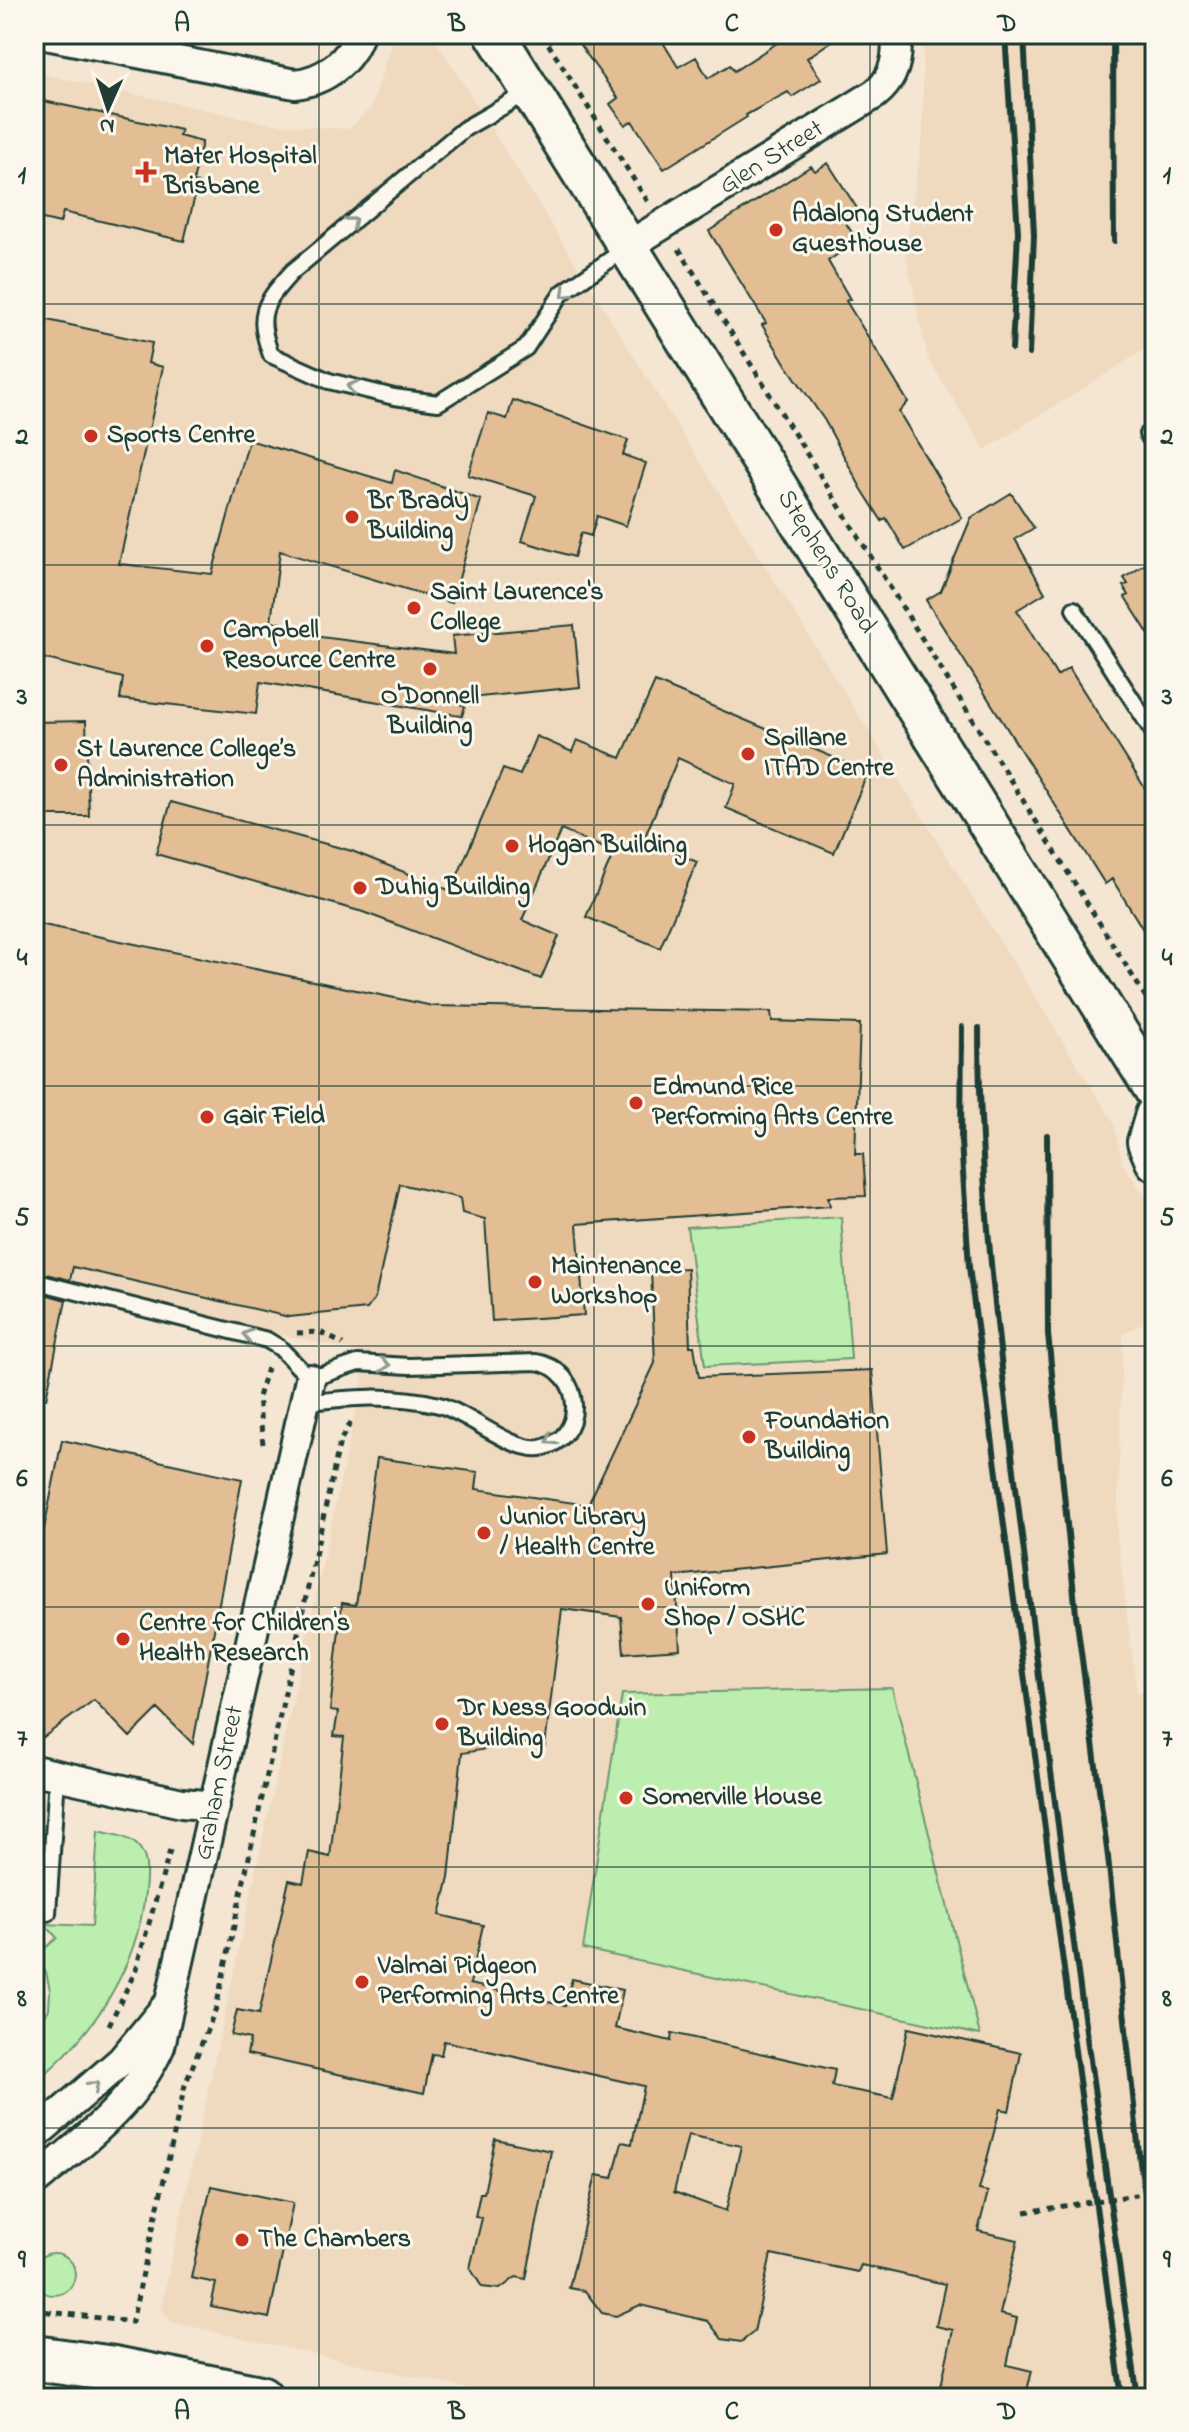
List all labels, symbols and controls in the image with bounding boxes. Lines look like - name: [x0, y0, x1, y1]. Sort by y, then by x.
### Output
- text: A: [174, 6, 190, 44]
- text: B: [447, 6, 466, 44]
- text: C: [725, 6, 739, 44]
- text: D: [996, 6, 1017, 44]
- north arrow: [68, 68, 148, 148]
- text: N: [99, 109, 115, 141]
- street label: Glen Street: [712, 111, 832, 205]
- place label: Mater Hospital Brisbane: [163, 138, 317, 206]
- text: 1: [18, 158, 27, 196]
- text: 1: [1163, 158, 1172, 196]
- marker: Mater Hospital Brisbane: [135, 161, 157, 183]
- place label: Adalong Student Guesthouse: [792, 196, 974, 264]
- one-way arrow: [343, 217, 357, 232]
- marker: Adalong Student Guesthouse: [767, 221, 785, 239]
- one-way arrow: [561, 283, 575, 298]
- one-way arrow: [345, 379, 359, 396]
- place label: Sports Centre: [107, 417, 256, 455]
- text: 2: [15, 419, 29, 457]
- text: 2: [1160, 419, 1174, 457]
- marker: Sports Centre: [82, 427, 100, 445]
- place label: Br Brady Building: [367, 483, 469, 552]
- street label: Stephens Road: [767, 483, 886, 642]
- marker: Br Brady Building: [343, 508, 361, 526]
- place label: Saint Laurence's College: [430, 574, 604, 643]
- marker: Saint Laurence's College: [405, 599, 423, 617]
- place label: Campbell Resource Centre: [223, 612, 397, 680]
- marker: Campbell Resource Centre: [198, 637, 216, 655]
- marker: O'Donnell Building: [421, 660, 439, 678]
- place label: O'Donnell Building: [381, 678, 479, 747]
- text: 3: [16, 679, 28, 717]
- text: 3: [1161, 679, 1173, 717]
- place label: Spillane ITAD Centre: [764, 720, 895, 788]
- place label: St Laurence College’s Administration: [77, 731, 296, 799]
- marker: Spillane ITAD Centre: [739, 745, 757, 763]
- marker: St Laurence College’s Administration: [52, 756, 70, 774]
- place label: Hogan Building: [528, 827, 687, 866]
- marker: Hogan Building: [503, 837, 521, 855]
- place label: Duhig Building: [375, 869, 531, 908]
- marker: Duhig Building: [351, 879, 369, 897]
- text: 4: [17, 940, 28, 978]
- text: 4: [1162, 940, 1173, 978]
- place label: Edmund Rice Performing Arts Centre: [652, 1069, 894, 1138]
- marker: Edmund Rice Performing Arts Centre: [627, 1094, 645, 1112]
- place label: Gair Field: [223, 1098, 325, 1136]
- marker: Gair Field: [198, 1108, 216, 1126]
- text: 5: [15, 1200, 30, 1238]
- text: 5: [1160, 1200, 1175, 1238]
- place label: Maintenance Workshop: [551, 1248, 683, 1316]
- marker: Maintenance Workshop: [526, 1273, 544, 1291]
- one-way arrow: [242, 1327, 255, 1344]
- one-way arrow: [379, 1356, 392, 1373]
- place label: Foundation Building: [763, 1403, 889, 1472]
- marker: Foundation Building: [740, 1428, 758, 1446]
- one-way arrow: [546, 1431, 560, 1446]
- text: 6: [16, 1461, 28, 1499]
- text: 6: [1161, 1461, 1173, 1499]
- place label: Junior Library / Health Centre: [499, 1499, 656, 1567]
- marker: Junior Library / Health Centre: [475, 1524, 493, 1542]
- place label: Uniform Shop / OSHC: [664, 1570, 805, 1638]
- marker: Uniform Shop / OSHC: [639, 1595, 657, 1613]
- place label: Centre for Children's Health Research: [139, 1605, 350, 1673]
- marker: Centre for Children's Health Research: [114, 1630, 132, 1648]
- place label: Dr Ness Goodwin Building: [457, 1690, 647, 1759]
- street label: Graham Street: [185, 1702, 255, 1864]
- marker: Dr Ness Goodwin Building: [433, 1715, 451, 1733]
- text: 7: [17, 1721, 28, 1759]
- text: 7: [1162, 1721, 1173, 1759]
- place label: Somerville House: [642, 1779, 823, 1817]
- marker: Somerville House: [617, 1789, 635, 1807]
- place label: Valmai Pidgeon Performing Arts Centre: [377, 1948, 620, 2017]
- marker: Valmai Pidgeon Performing Arts Centre: [353, 1973, 371, 1991]
- text: 8: [16, 1981, 27, 2019]
- text: 8: [1161, 1981, 1172, 2019]
- one-way arrow: [84, 2081, 99, 2096]
- place label: The Chambers: [258, 2221, 411, 2259]
- marker: The Chambers: [233, 2231, 251, 2249]
- text: 9: [17, 2242, 27, 2280]
- text: 9: [1162, 2242, 1172, 2280]
- text: A: [174, 2394, 190, 2432]
- text: B: [447, 2394, 466, 2432]
- text: C: [725, 2394, 739, 2432]
- text: D: [996, 2394, 1017, 2432]

